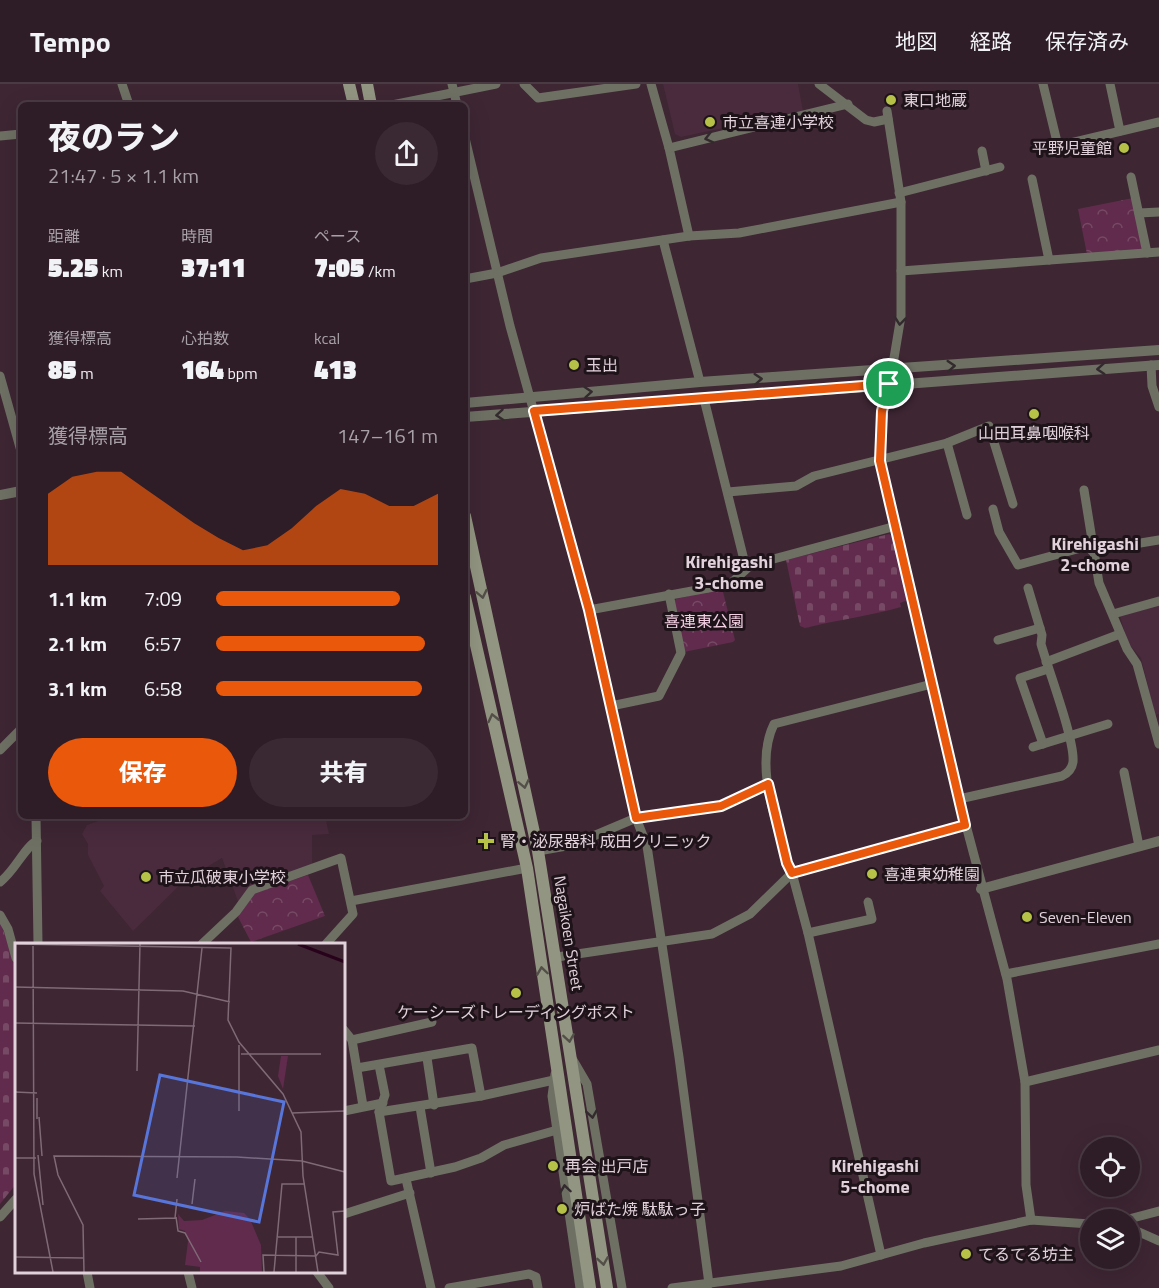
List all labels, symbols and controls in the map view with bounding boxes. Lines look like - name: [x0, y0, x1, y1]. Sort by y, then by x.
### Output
- text: Tempo: [30, 20, 111, 63]
- text: 地図: [895, 25, 937, 57]
- text: 経路: [970, 25, 1012, 57]
- text: 保存済み: [1045, 25, 1129, 57]
- place label: 東口地蔵: [903, 88, 967, 112]
- marker: 東口地蔵: [884, 93, 898, 107]
- place label: 市立喜連小学校: [722, 110, 834, 134]
- text: 夜のラン: [48, 112, 180, 162]
- marker: 市立喜連小学校: [703, 115, 717, 129]
- button: share: [375, 122, 438, 185]
- one-way arrow: [704, 131, 714, 144]
- place label: 平野児童館: [1032, 136, 1112, 160]
- marker: 平野児童館: [1117, 141, 1131, 155]
- text: 21:47 · 5 × 1.1 km: [48, 160, 199, 191]
- text: 距離: [48, 224, 80, 248]
- text: 時間: [181, 224, 213, 248]
- text: ペース: [314, 224, 361, 248]
- text: 5.25: [48, 248, 98, 287]
- text: 37:11: [181, 248, 246, 287]
- text: 7:05: [314, 248, 364, 287]
- text: km: [98, 259, 123, 283]
- text: /km: [364, 259, 396, 283]
- one-way arrow: [894, 316, 907, 325]
- text: 獲得標高: [48, 326, 112, 350]
- text: 心拍数: [181, 326, 229, 350]
- text: kcal: [314, 326, 340, 350]
- text: 85: [48, 350, 77, 389]
- text: 164: [181, 350, 224, 389]
- text: 413: [314, 350, 357, 389]
- place label: 玉出: [586, 353, 618, 377]
- marker: 玉出: [567, 358, 581, 372]
- pin: [863, 358, 914, 409]
- one-way arrow: [946, 359, 955, 372]
- text: m: [77, 361, 94, 385]
- text: bpm: [224, 361, 258, 385]
- one-way arrow: [1096, 362, 1105, 375]
- icon: arrive: [872, 367, 905, 400]
- one-way arrow: [754, 372, 763, 385]
- one-way arrow: [584, 386, 593, 399]
- marker: 山田耳鼻咽喉科: [1027, 407, 1041, 421]
- one-way arrow: [495, 408, 504, 421]
- text: 獲得標高: [48, 420, 128, 451]
- text: 147–161 m: [337, 420, 438, 451]
- place label: 山田耳鼻咽喉科: [978, 421, 1090, 445]
- district label: Kirehigashi 2-chome: [1051, 530, 1139, 578]
- district label: Kirehigashi 3-chome: [685, 548, 773, 596]
- text: 1.1 km: [48, 583, 107, 614]
- text: 7:09: [144, 583, 182, 614]
- one-way arrow: [474, 589, 487, 599]
- park label: 喜連東公園: [664, 609, 744, 633]
- text: 2.1 km: [48, 628, 107, 659]
- text: 6:57: [144, 628, 182, 659]
- text: 3.1 km: [48, 673, 107, 704]
- text: 6:58: [144, 673, 182, 704]
- one-way arrow: [487, 713, 500, 723]
- button: 保存: [48, 738, 237, 807]
- button: 共有: [249, 738, 438, 807]
- one-way arrow: [516, 779, 529, 789]
- place label: 腎・泌尿器科 成田クリニック: [500, 829, 712, 853]
- marker: 腎・泌尿器科 成田クリニック: [477, 832, 495, 850]
- place label: 喜連東幼稚園: [884, 862, 980, 886]
- place label: 市立瓜破東小学校: [158, 865, 286, 889]
- marker: 喜連東幼稚園: [865, 867, 879, 881]
- marker: 市立瓜破東小学校: [139, 870, 153, 884]
- street label: Nagaikoen Street: [548, 874, 590, 993]
- place label: Seven-Eleven: [1039, 905, 1132, 929]
- marker: Seven-Eleven: [1020, 910, 1034, 924]
- inset map: [15, 943, 345, 1273]
- one-way arrow: [537, 966, 549, 975]
- marker: ケーシーズトレーディングポスト: [509, 986, 523, 1000]
- place label: ケーシーズトレーディングポスト: [397, 1000, 635, 1024]
- one-way arrow: [563, 1034, 575, 1043]
- one-way arrow: [585, 1109, 598, 1119]
- map controls: [1080, 1137, 1140, 1269]
- button: locate: [1080, 1137, 1140, 1197]
- district label: Kirehigashi 5-chome: [831, 1152, 919, 1200]
- place label: 再会 出戸店: [565, 1154, 649, 1178]
- marker: 再会 出戸店: [546, 1159, 560, 1173]
- one-way arrow: [560, 1184, 572, 1193]
- place label: 炉ばた焼 駄駄っ子: [574, 1197, 706, 1221]
- marker: 炉ばた焼 駄駄っ子: [555, 1202, 569, 1216]
- button: layers: [1080, 1209, 1140, 1269]
- place label: てるてる坊主: [978, 1242, 1074, 1266]
- marker: てるてる坊主: [959, 1247, 973, 1261]
- one-way arrow: [596, 1255, 609, 1265]

